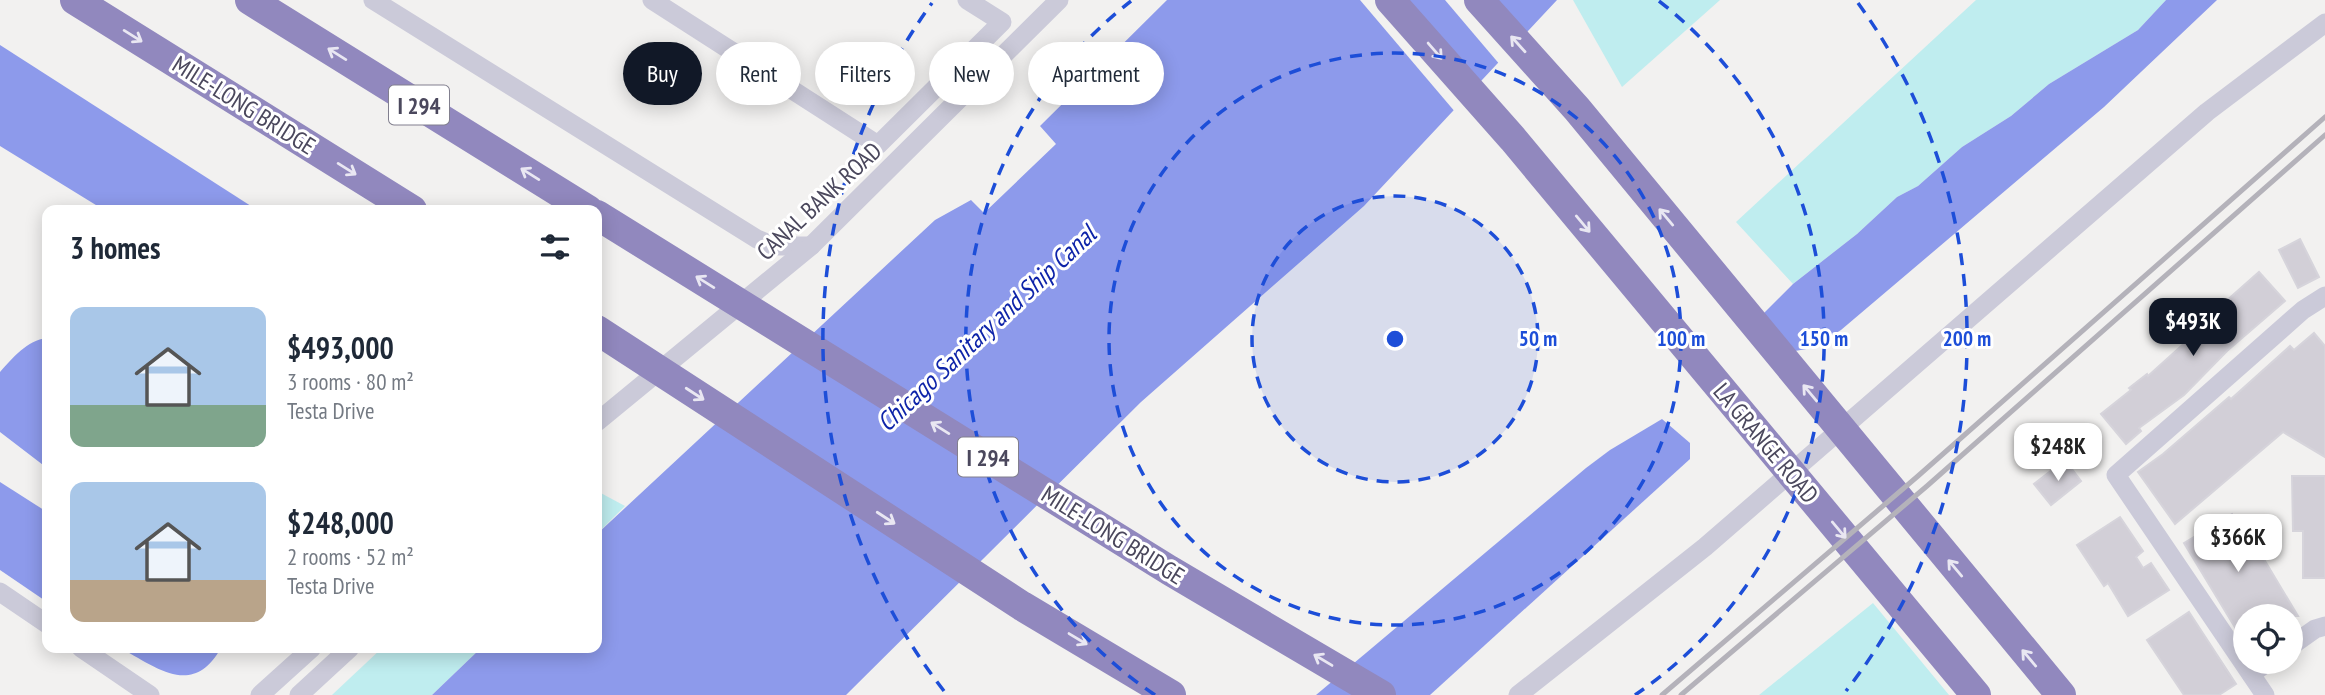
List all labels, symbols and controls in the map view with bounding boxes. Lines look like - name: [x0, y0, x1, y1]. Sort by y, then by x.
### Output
- one-way arrow: [123, 29, 143, 43]
- one-way arrow: [1510, 35, 1526, 53]
- chip: Buy: [623, 42, 702, 105]
- chip: Rent: [716, 42, 801, 105]
- chip: Filters: [815, 42, 915, 105]
- chip: New: [929, 42, 1014, 105]
- chip: Apartment: [1028, 42, 1164, 105]
- one-way arrow: [1427, 42, 1443, 60]
- one-way arrow: [328, 47, 347, 62]
- street label: MILE-LONG BRIDGE: [167, 49, 321, 161]
- road number: I 294: [389, 86, 449, 124]
- street label: CANAL BANK ROAD: [750, 135, 888, 267]
- one-way arrow: [337, 162, 357, 176]
- one-way arrow: [521, 167, 541, 181]
- one-way arrow: [1658, 209, 1673, 227]
- one-way arrow: [1575, 214, 1591, 232]
- water label: Chicago Sanitary and Ship Canal: [869, 216, 1105, 438]
- text: 3 homes: [70, 228, 161, 267]
- icon: filters: [536, 228, 574, 266]
- one-way arrow: [695, 275, 715, 289]
- pin: $493K: [2144, 298, 2242, 358]
- text: $493K: [2165, 306, 2221, 335]
- text: 50 m: [1519, 325, 1557, 352]
- text: 100 m: [1657, 325, 1705, 352]
- text: 150 m: [1800, 325, 1848, 352]
- text: 200 m: [1943, 325, 1991, 352]
- centre of rings: [1383, 327, 1407, 351]
- text: $493,000: [287, 328, 394, 367]
- icon: home: [126, 335, 210, 419]
- text: 3 rooms · 80 m²: [287, 367, 414, 396]
- street label: LA GRANGE ROAD: [1707, 377, 1825, 509]
- one-way arrow: [1802, 384, 1818, 402]
- one-way arrow: [685, 387, 704, 401]
- text: Testa Drive: [287, 396, 374, 425]
- one-way arrow: [930, 420, 950, 434]
- pin: $248K: [2009, 424, 2107, 483]
- text: $248K: [2030, 431, 2086, 460]
- road number: I 294: [958, 438, 1018, 477]
- street label: MILE-LONG BRIDGE: [1036, 479, 1190, 591]
- text: $248,000: [287, 503, 394, 542]
- icon: home: [126, 510, 210, 594]
- one-way arrow: [876, 510, 895, 525]
- pin: $366K: [2189, 514, 2287, 574]
- one-way arrow: [1831, 521, 1846, 539]
- text: $366K: [2210, 522, 2266, 551]
- text: 2 rooms · 52 m²: [287, 542, 414, 571]
- one-way arrow: [1947, 560, 1963, 578]
- text: Testa Drive: [287, 571, 374, 600]
- map controls: [2233, 604, 2303, 674]
- button: locate: [2233, 604, 2303, 674]
- one-way arrow: [1068, 633, 1088, 647]
- one-way arrow: [2022, 649, 2038, 667]
- one-way arrow: [1313, 653, 1333, 667]

